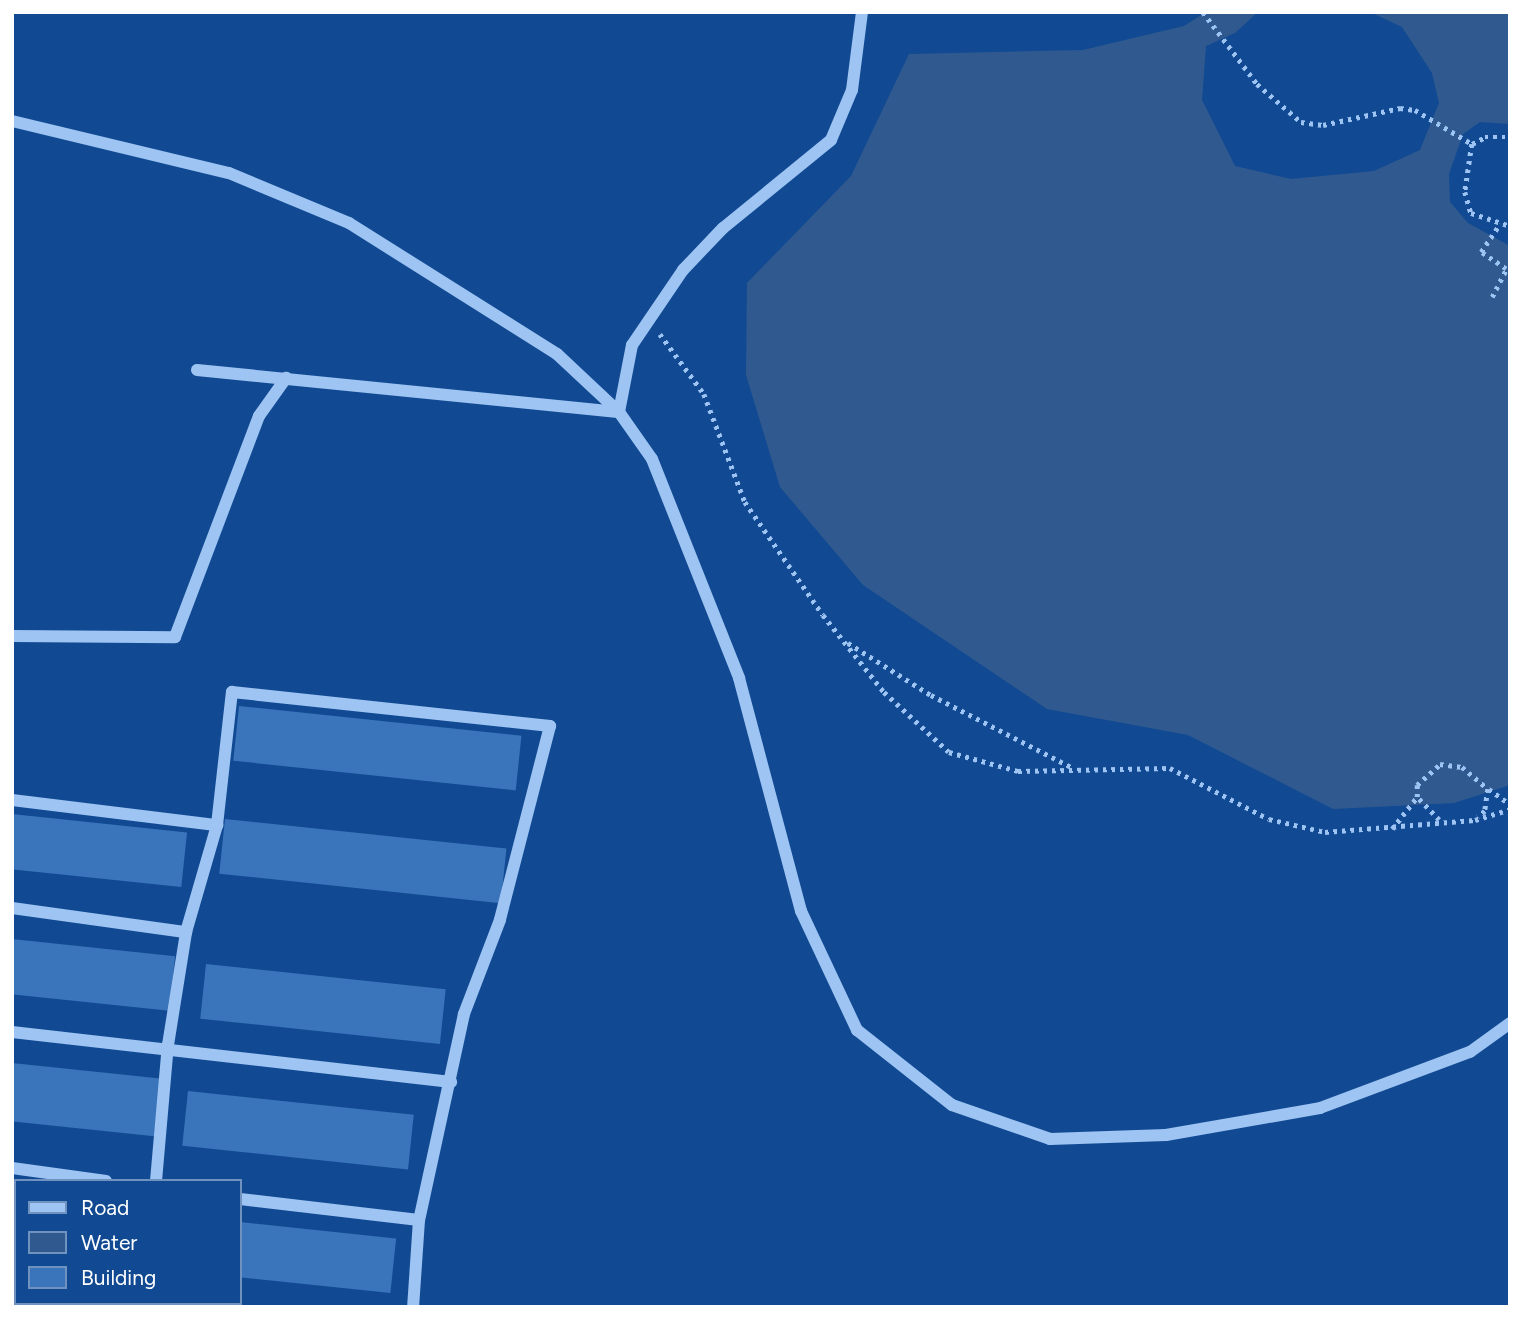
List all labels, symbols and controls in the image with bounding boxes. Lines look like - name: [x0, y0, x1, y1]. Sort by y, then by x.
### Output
- legend: [14, 1179, 242, 1305]
- text: Road: [81, 1195, 129, 1220]
- text: Water: [81, 1230, 137, 1255]
- text: Building: [81, 1265, 156, 1290]

